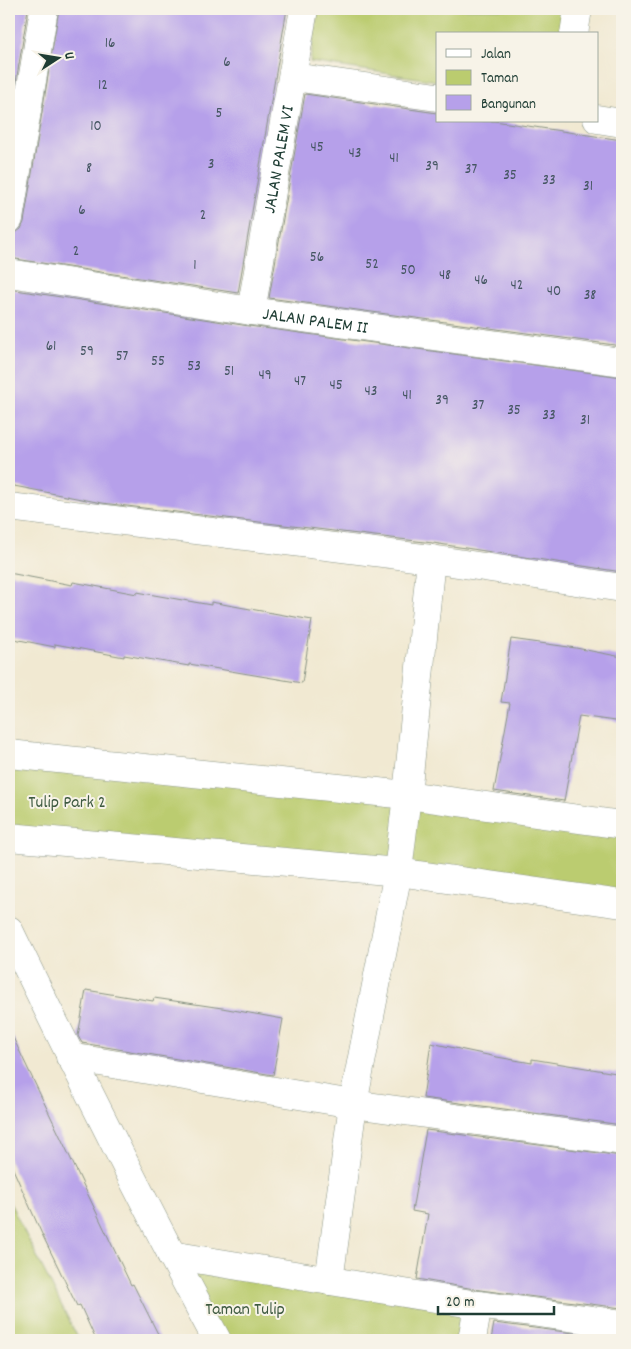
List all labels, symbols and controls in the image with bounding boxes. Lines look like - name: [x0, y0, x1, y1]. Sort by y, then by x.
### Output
- north arrow: [32, 32, 82, 82]
- legend: [436, 32, 598, 122]
- house number: 16: [105, 33, 115, 55]
- text: Jalan: [481, 44, 511, 66]
- text: U: [58, 50, 79, 61]
- house number: 6: [223, 52, 231, 74]
- text: Taman: [481, 68, 518, 90]
- house number: 12: [98, 75, 108, 97]
- text: Bangunan: [481, 94, 536, 116]
- house number: 5: [216, 103, 223, 125]
- street label: JALAN PALEM VI: [258, 103, 302, 216]
- house number: 10: [90, 116, 102, 138]
- house number: 45: [310, 137, 324, 159]
- house number: 43: [349, 143, 361, 165]
- house number: 41: [389, 148, 399, 170]
- house number: 3: [208, 154, 214, 176]
- house number: 39: [425, 156, 439, 178]
- house number: 8: [86, 158, 92, 180]
- house number: 37: [465, 159, 477, 181]
- house number: 35: [503, 165, 517, 187]
- house number: 33: [542, 170, 556, 192]
- house number: 31: [583, 176, 593, 198]
- house number: 6: [78, 200, 86, 222]
- house number: 2: [200, 205, 206, 227]
- house number: 2: [73, 241, 79, 263]
- house number: 56: [310, 247, 324, 269]
- house number: 52: [365, 254, 379, 276]
- house number: 1: [193, 255, 197, 277]
- house number: 50: [400, 260, 416, 282]
- house number: 48: [439, 265, 451, 287]
- house number: 46: [474, 270, 488, 292]
- house number: 42: [511, 275, 523, 297]
- house number: 40: [547, 281, 561, 303]
- house number: 38: [584, 285, 596, 307]
- street label: JALAN PALEM II: [261, 303, 370, 342]
- house number: 61: [46, 336, 56, 358]
- house number: 59: [80, 341, 94, 363]
- house number: 57: [116, 346, 129, 368]
- house number: 55: [151, 351, 165, 373]
- house number: 53: [187, 356, 201, 378]
- house number: 51: [224, 361, 234, 383]
- house number: 49: [258, 365, 272, 387]
- house number: 47: [294, 371, 306, 393]
- house number: 45: [329, 375, 343, 397]
- house number: 43: [365, 381, 377, 403]
- house number: 41: [402, 385, 412, 407]
- house number: 39: [435, 390, 449, 412]
- house number: 37: [472, 395, 484, 417]
- house number: 35: [507, 400, 521, 422]
- house number: 33: [542, 405, 556, 427]
- house number: 31: [580, 410, 590, 432]
- park label: Tulip Park 2: [28, 791, 106, 816]
- scale bar: [438, 1284, 555, 1316]
- text: 20 m: [446, 1292, 474, 1314]
- park label: Taman Tulip: [205, 1298, 285, 1323]

